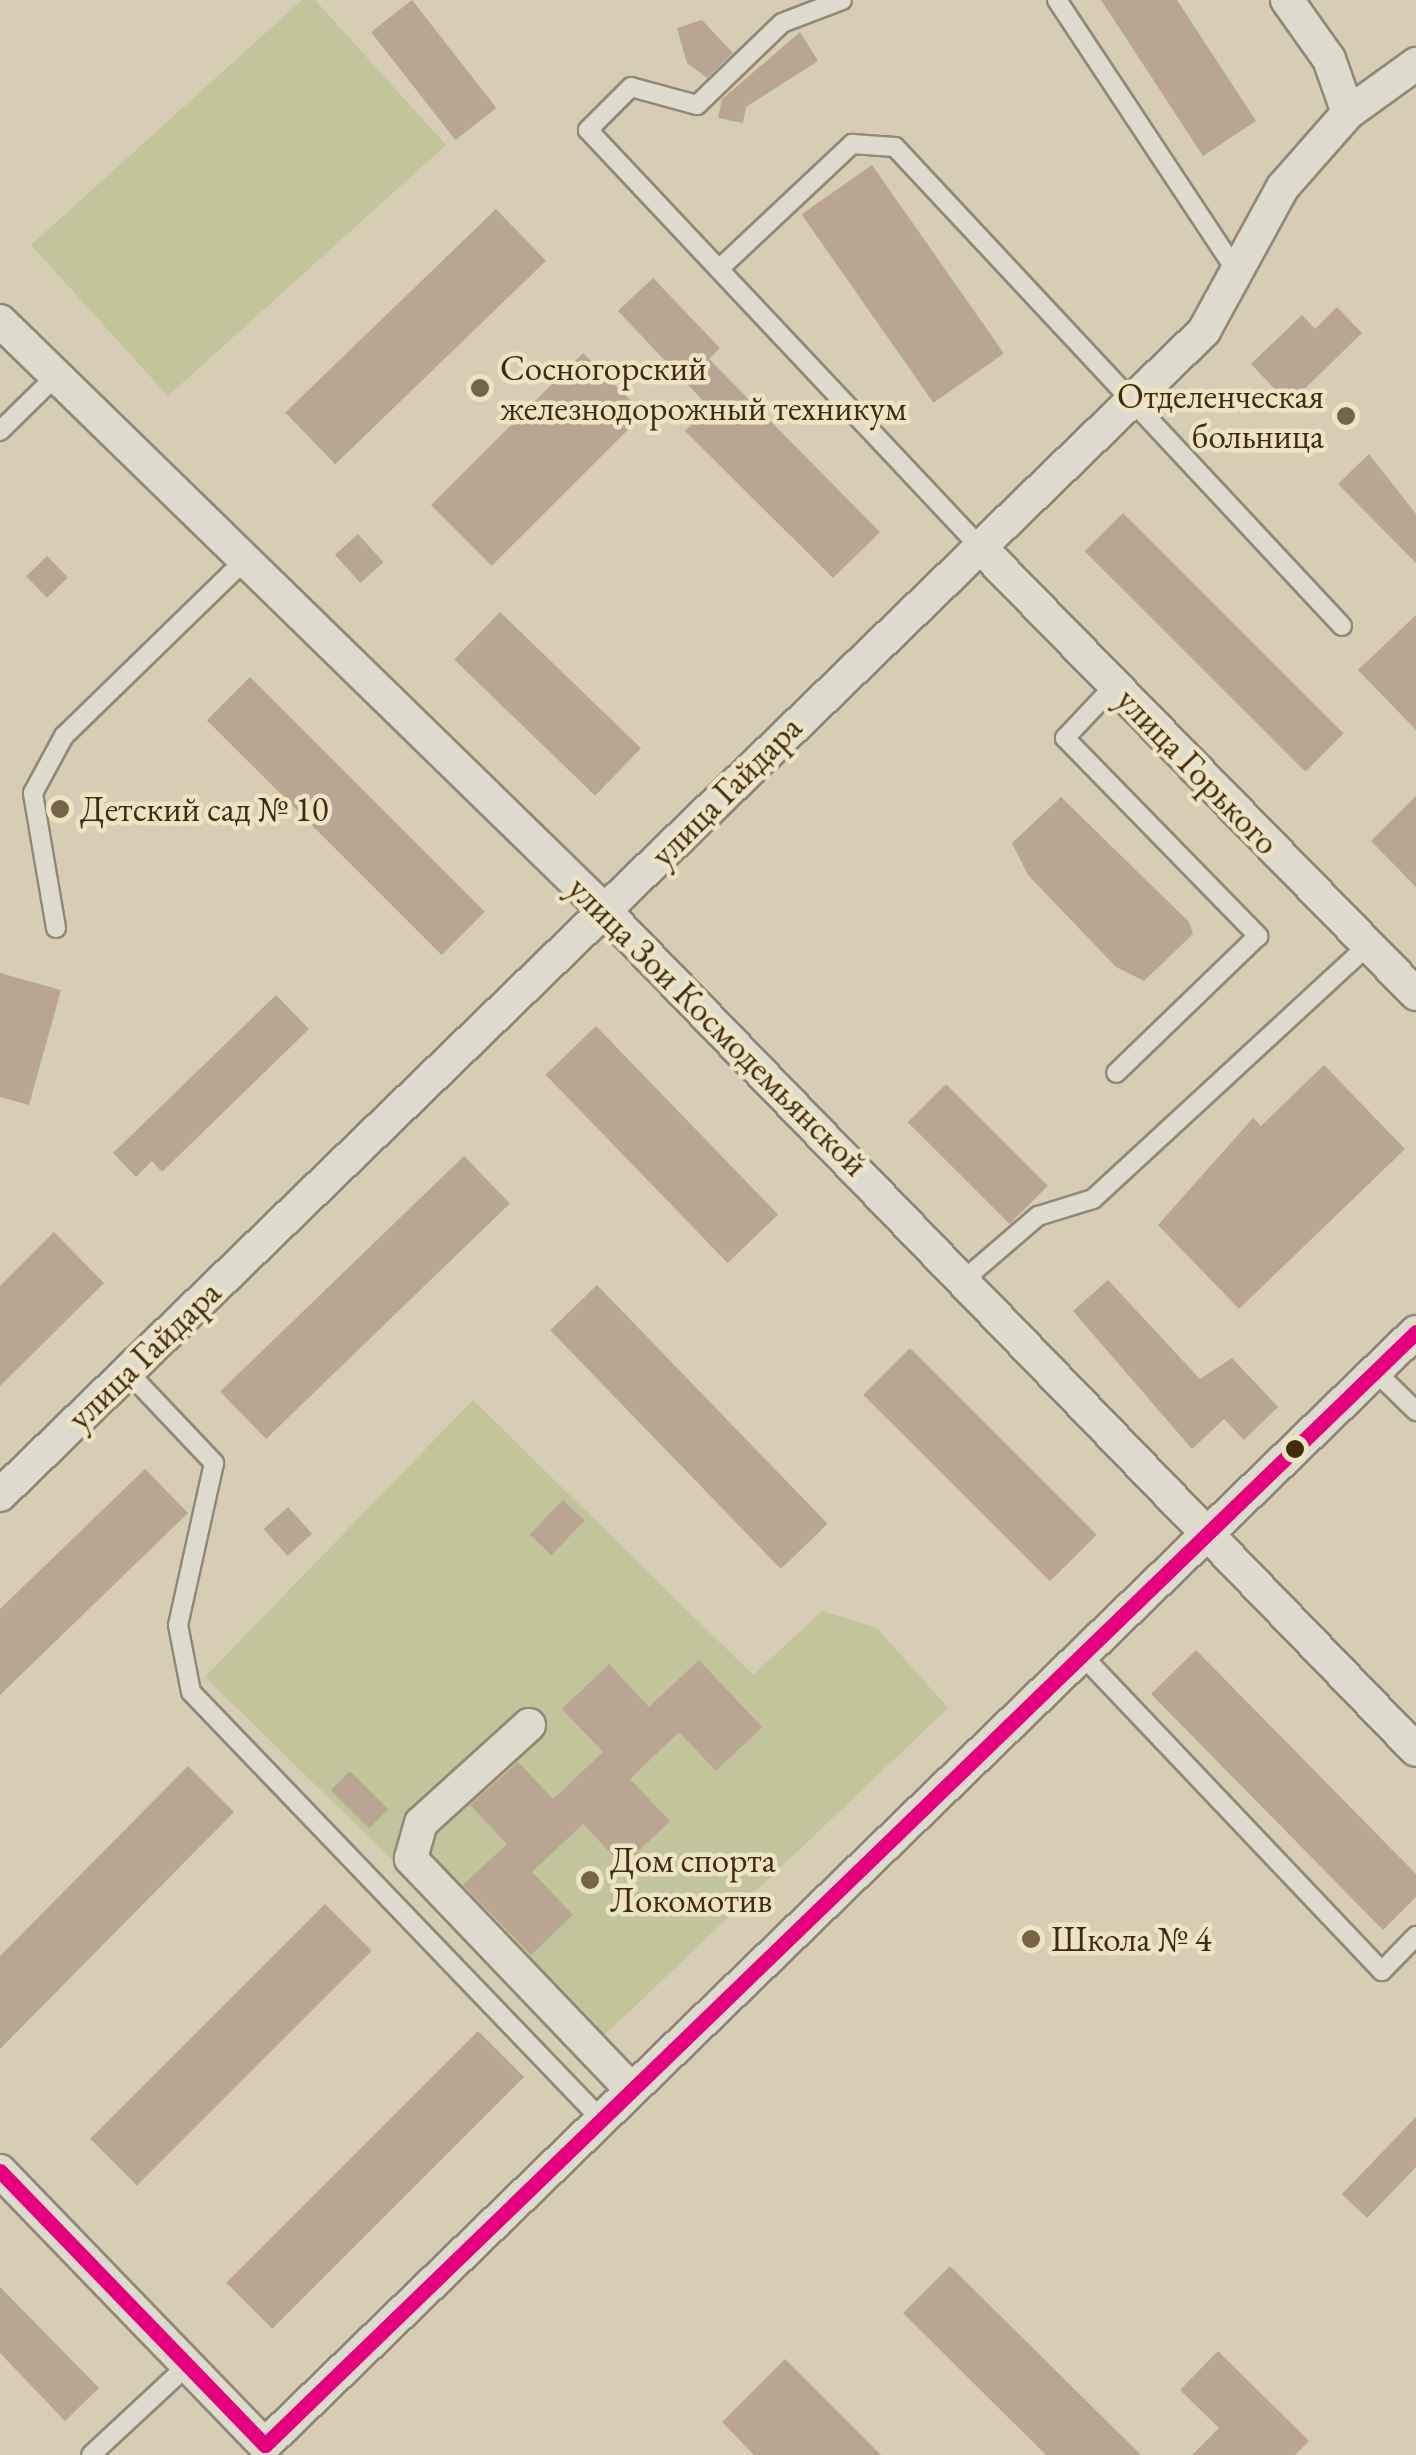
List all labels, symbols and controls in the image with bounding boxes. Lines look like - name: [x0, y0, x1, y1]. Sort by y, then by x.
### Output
- place label: Сосногорский железнодорожный техникум: [500, 347, 907, 429]
- place label: Отделенческая больница: [1117, 375, 1324, 457]
- marker: Сосногорский железнодорожный техникум: [469, 377, 491, 399]
- marker: Отделенческая больница: [1333, 403, 1359, 429]
- street label: улица Горького: [1108, 679, 1288, 863]
- street label: улица Гайдара: [642, 707, 810, 875]
- place label: Детский сад № 10: [80, 788, 329, 830]
- marker: Детский сад № 10: [49, 798, 71, 820]
- street label: улица Зои Космодемьянской: [559, 867, 877, 1185]
- street label: улица Гайдара: [59, 1272, 229, 1438]
- unlabelled marker: [1285, 1439, 1305, 1459]
- place label: Дом спорта Локомотив: [610, 1839, 776, 1921]
- marker: Дом спорта Локомотив: [579, 1869, 601, 1891]
- place label: Школа № 4: [1051, 1918, 1212, 1960]
- marker: Школа № 4: [1020, 1928, 1042, 1950]

